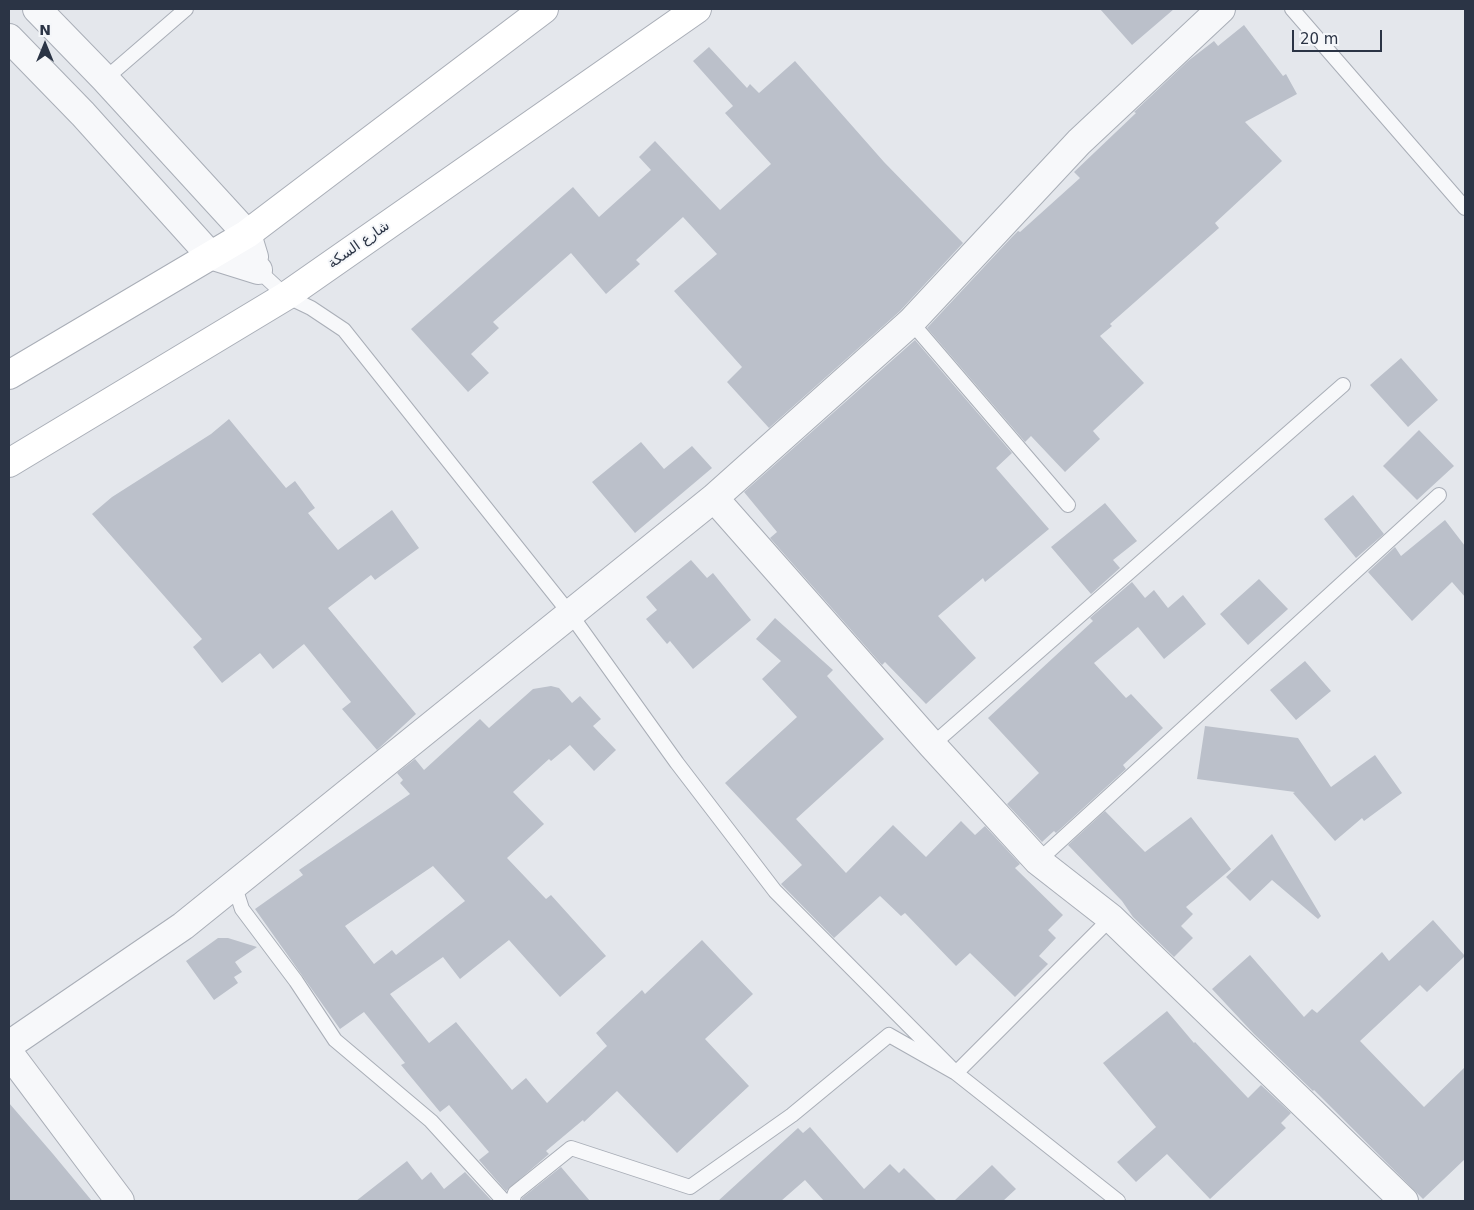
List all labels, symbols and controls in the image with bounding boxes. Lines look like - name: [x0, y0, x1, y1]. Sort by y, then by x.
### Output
- north arrow: [20, 20, 70, 70]
- scale bar: [1294, 20, 1384, 52]
- text: N: [39, 22, 51, 38]
- text: 20 m: [1300, 30, 1338, 48]
- street label: شارع السكة: [325, 218, 393, 272]

